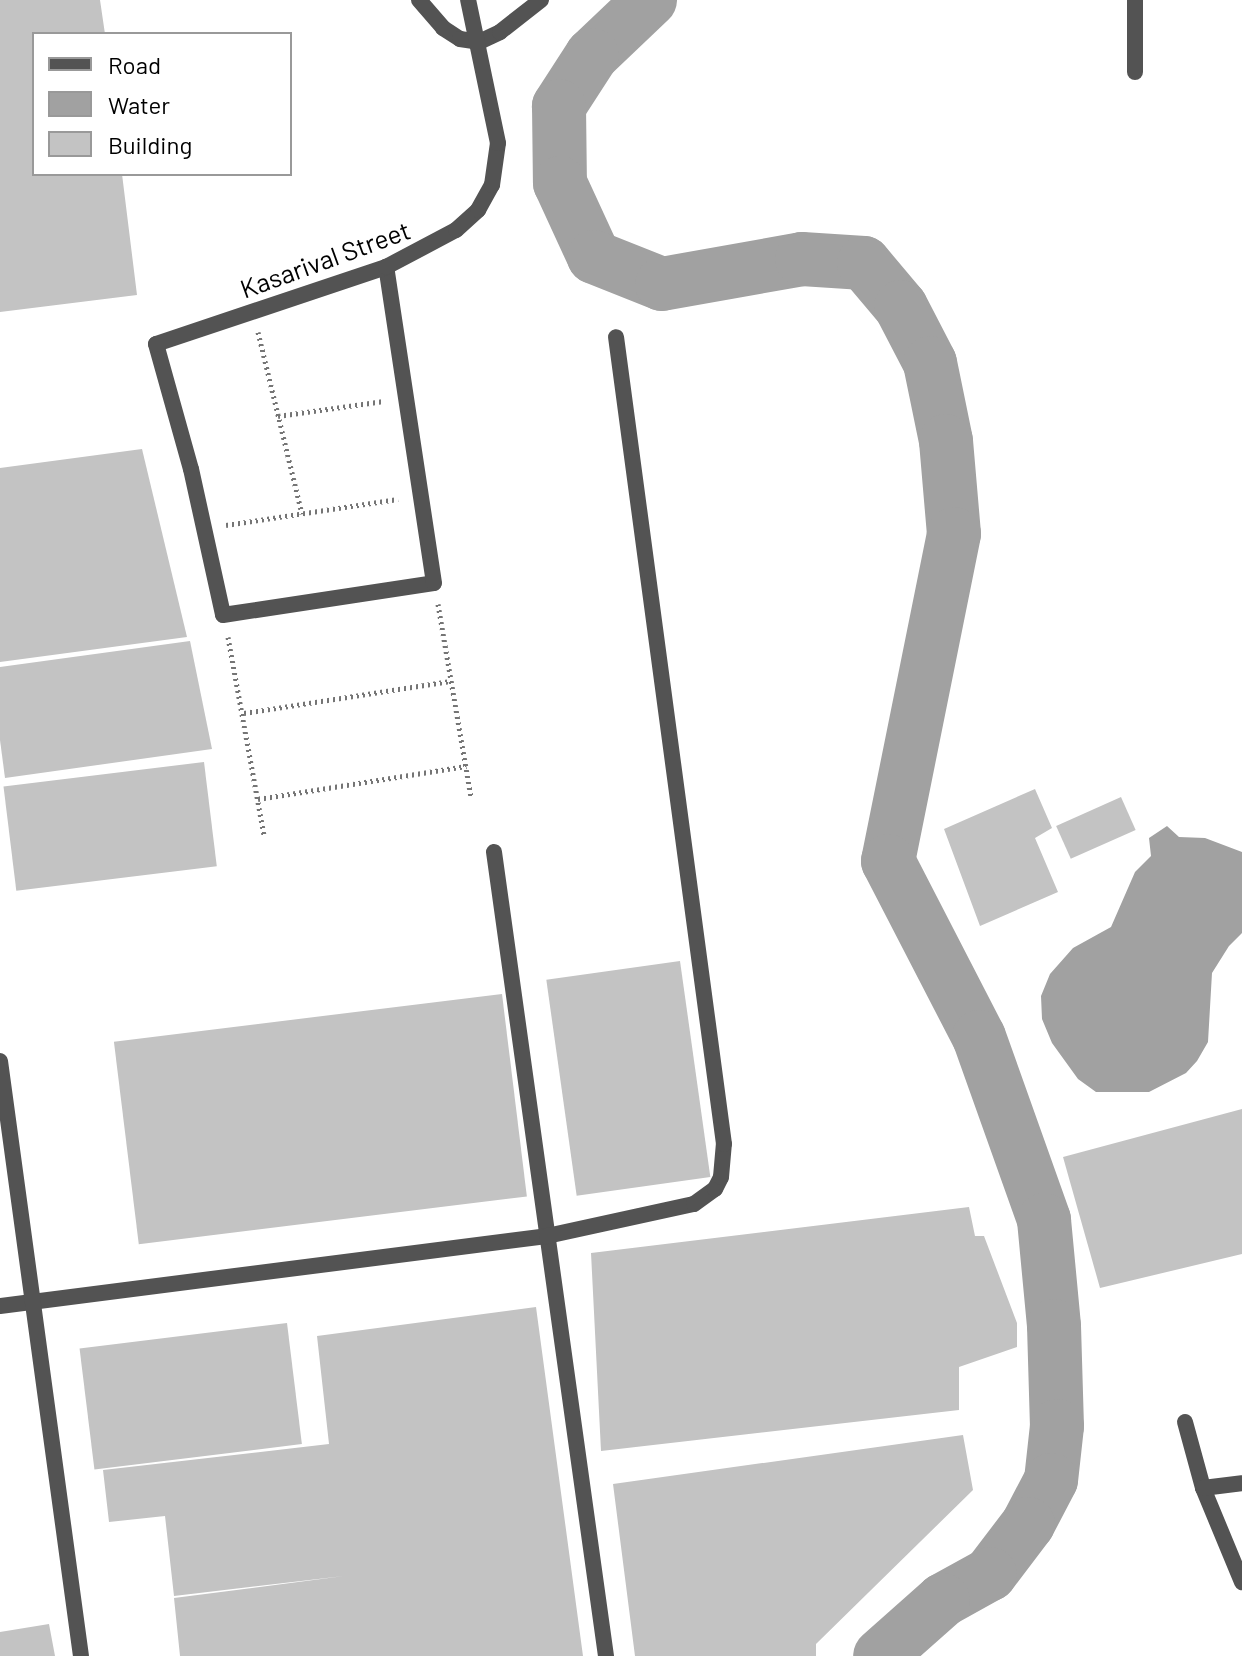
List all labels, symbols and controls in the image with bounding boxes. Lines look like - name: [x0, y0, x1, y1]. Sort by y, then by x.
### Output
- legend: [32, 32, 292, 176]
- text: Road: [108, 50, 161, 79]
- text: Water: [108, 90, 170, 119]
- text: Building: [108, 130, 192, 159]
- street label: Kasarival Street: [236, 214, 414, 304]

